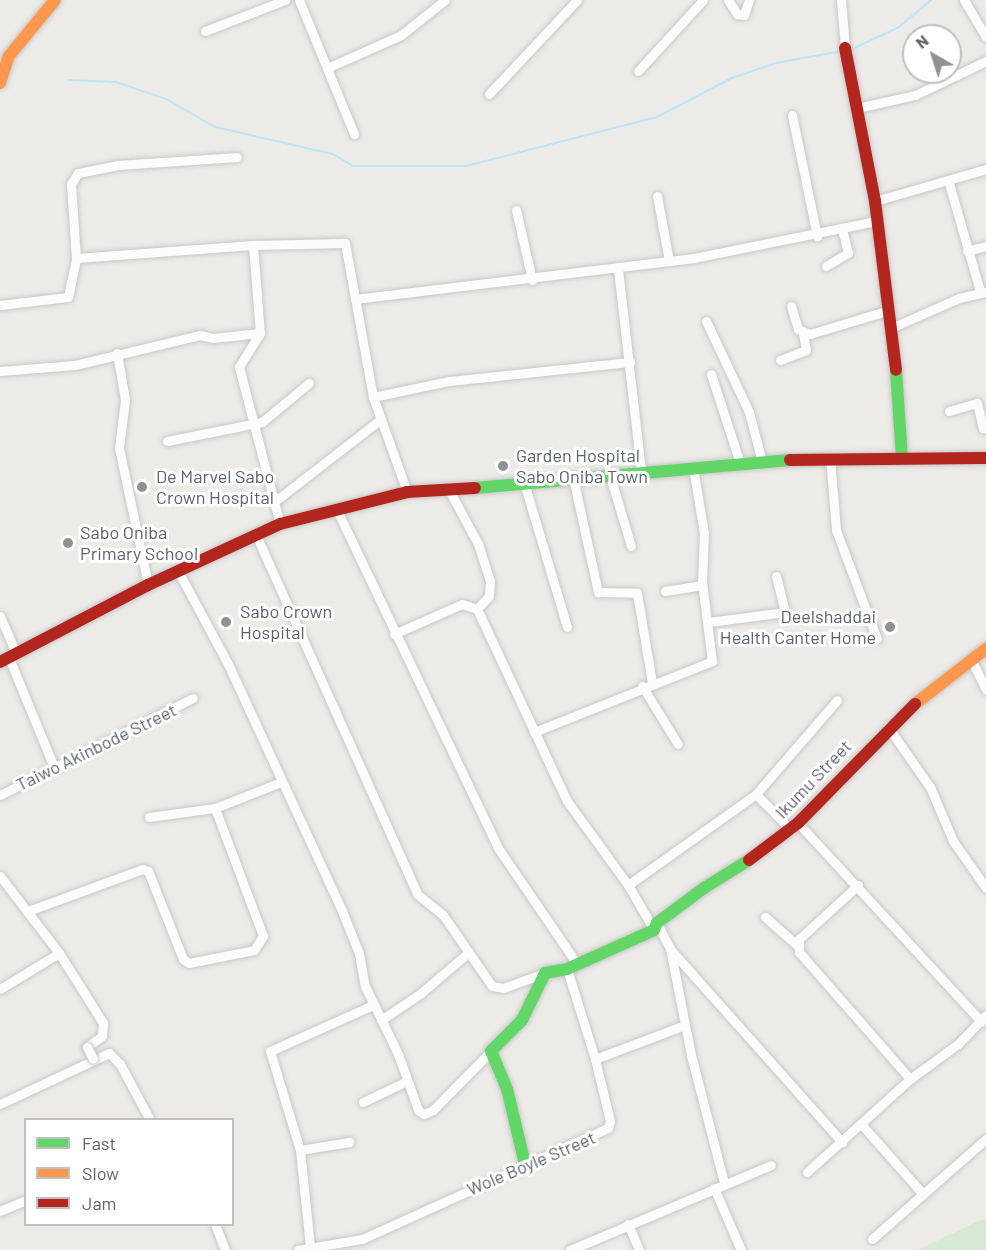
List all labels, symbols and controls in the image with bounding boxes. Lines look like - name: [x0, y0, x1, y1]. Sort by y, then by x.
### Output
- north arrow: [902, 24, 962, 84]
- text: N: [911, 30, 932, 52]
- place label: Garden Hospital Sabo Oniba Town: [516, 445, 648, 488]
- marker: Garden Hospital Sabo Oniba Town: [494, 457, 512, 475]
- place label: De Marvel Sabo Crown Hospital: [156, 466, 274, 508]
- marker: De Marvel Sabo Crown Hospital: [133, 478, 151, 496]
- place label: Sabo Oniba Primary School: [80, 522, 198, 564]
- marker: Sabo Oniba Primary School: [61, 536, 75, 550]
- place label: Sabo Crown Hospital: [240, 601, 332, 644]
- place label: Deelshaddai Health Canter Home: [720, 606, 876, 648]
- marker: Sabo Crown Hospital: [217, 613, 235, 631]
- marker: Deelshaddai Health Canter Home: [881, 618, 899, 636]
- street label: Taiwo Akinbode Street: [12, 699, 180, 795]
- street label: Ikumu Street: [770, 735, 856, 823]
- legend: [24, 1118, 234, 1226]
- street label: Wole Boyle Street: [463, 1126, 599, 1200]
- text: Fast: [82, 1132, 116, 1154]
- text: Slow: [82, 1162, 119, 1184]
- text: Jam: [82, 1192, 116, 1214]

